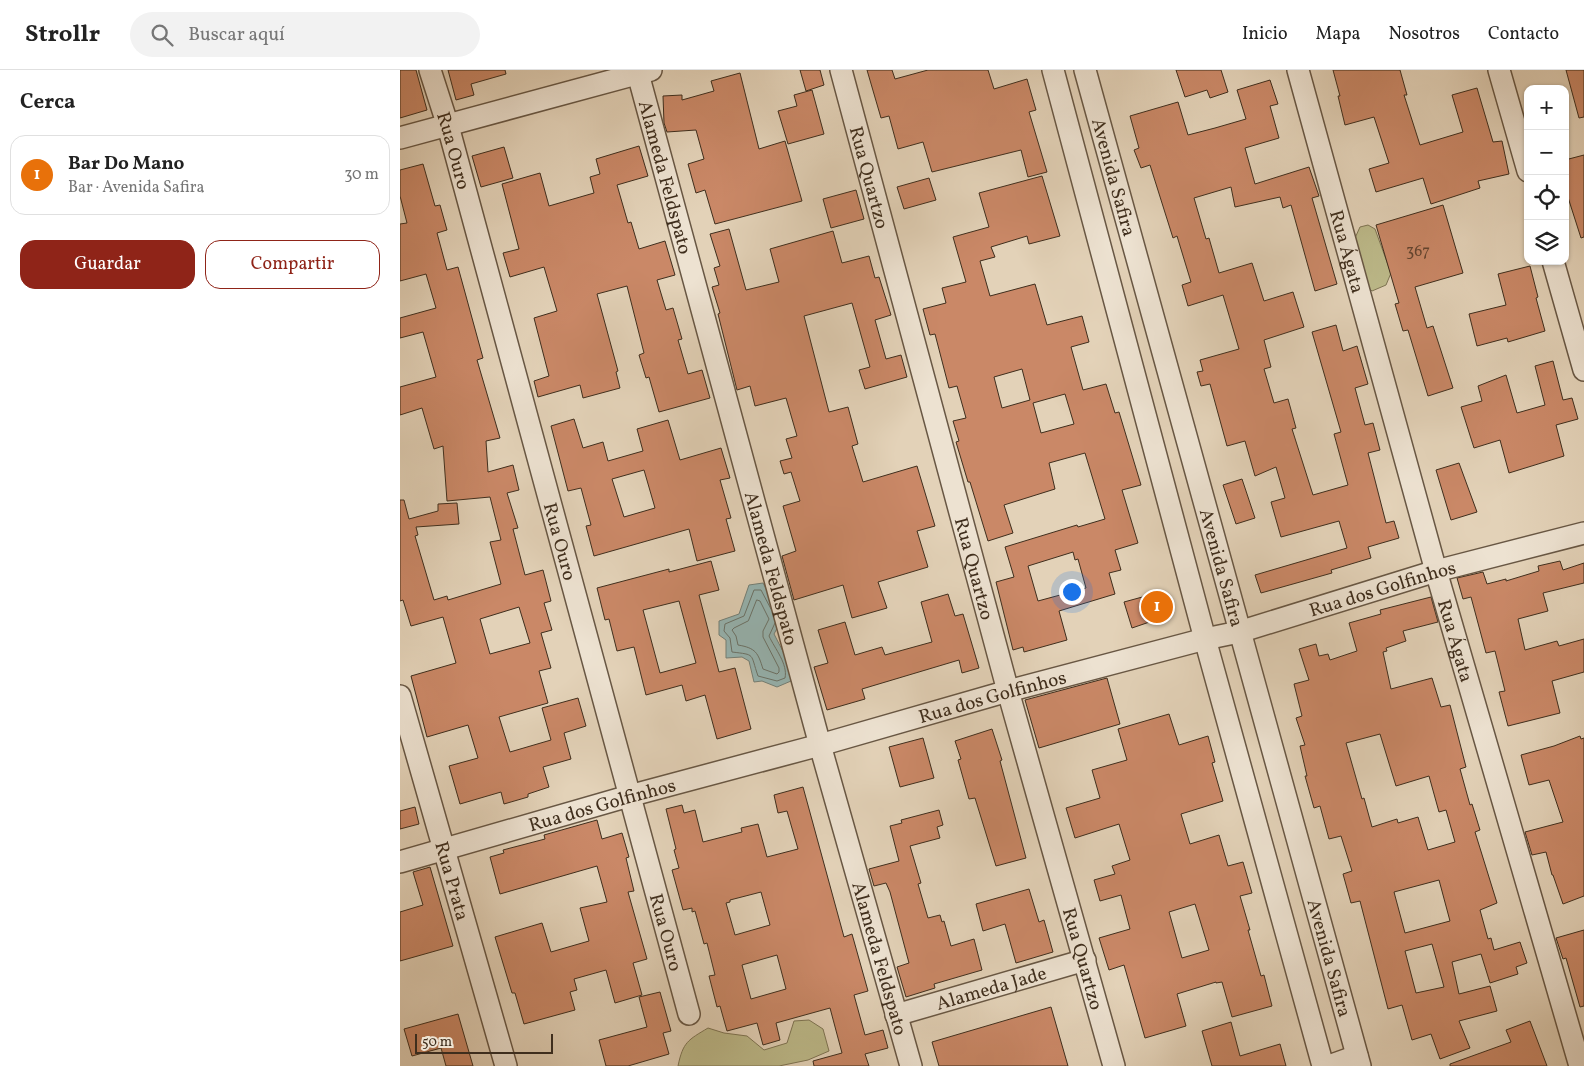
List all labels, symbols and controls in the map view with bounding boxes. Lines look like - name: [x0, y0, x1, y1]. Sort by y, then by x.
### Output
- search box: [130, 12, 480, 57]
- text: Strollr: [25, 18, 100, 52]
- icon: search: [148, 21, 176, 49]
- text: Buscar aquí: [188, 22, 285, 48]
- text: Inicio: [1242, 22, 1288, 47]
- text: Mapa: [1316, 22, 1361, 47]
- text: Nosotros: [1389, 22, 1460, 47]
- text: Contacto: [1488, 22, 1559, 47]
- map controls: [1524, 85, 1569, 265]
- button: +: [1524, 85, 1569, 130]
- text: Cerca: [20, 88, 75, 117]
- street label: Alameda Feldspato: [631, 98, 697, 257]
- street label: Rua Ouro: [429, 109, 476, 193]
- street label: Avenida Safira: [1084, 116, 1141, 240]
- street label: Rua Quartzo: [842, 123, 894, 232]
- button: −: [1524, 130, 1569, 175]
- text: Bar Do Mano: [68, 151, 184, 177]
- text: 1: [34, 164, 40, 186]
- text: 30 m: [344, 164, 379, 186]
- button: locate: [1524, 175, 1569, 220]
- text: Bar · Avenida Safira: [68, 177, 204, 199]
- street label: Rua Ágata: [1322, 207, 1370, 296]
- button: layers: [1524, 220, 1569, 265]
- button: Guardar: [20, 240, 195, 289]
- button: Compartir: [205, 240, 380, 289]
- house number: 367: [1406, 241, 1430, 263]
- street label: Alameda Feldspato: [737, 489, 803, 648]
- street label: Rua Ouro: [536, 500, 582, 584]
- street label: Avenida Safira: [1192, 506, 1249, 630]
- street label: Rua Quartzo: [947, 515, 999, 623]
- street label: Rua dos Golfinhos: [1306, 555, 1459, 624]
- your location: [1059, 579, 1085, 605]
- pin: 1: [1141, 588, 1173, 626]
- street label: Rua Ágata: [1430, 596, 1479, 686]
- street label: Rua dos Golfinhos: [916, 665, 1069, 731]
- street label: Rua dos Golfinhos: [526, 773, 679, 839]
- street label: Rua Prata: [427, 838, 475, 924]
- street label: Alameda Feldspato: [844, 879, 913, 1038]
- street label: Rua Ouro: [642, 891, 688, 974]
- street label: Avenida Safira: [1299, 896, 1357, 1020]
- street label: Rua Quartzo: [1055, 905, 1109, 1013]
- street label: Alameda Jade: [933, 961, 1050, 1018]
- scale bar: [415, 1031, 552, 1054]
- text: 50 m: [422, 1033, 452, 1052]

